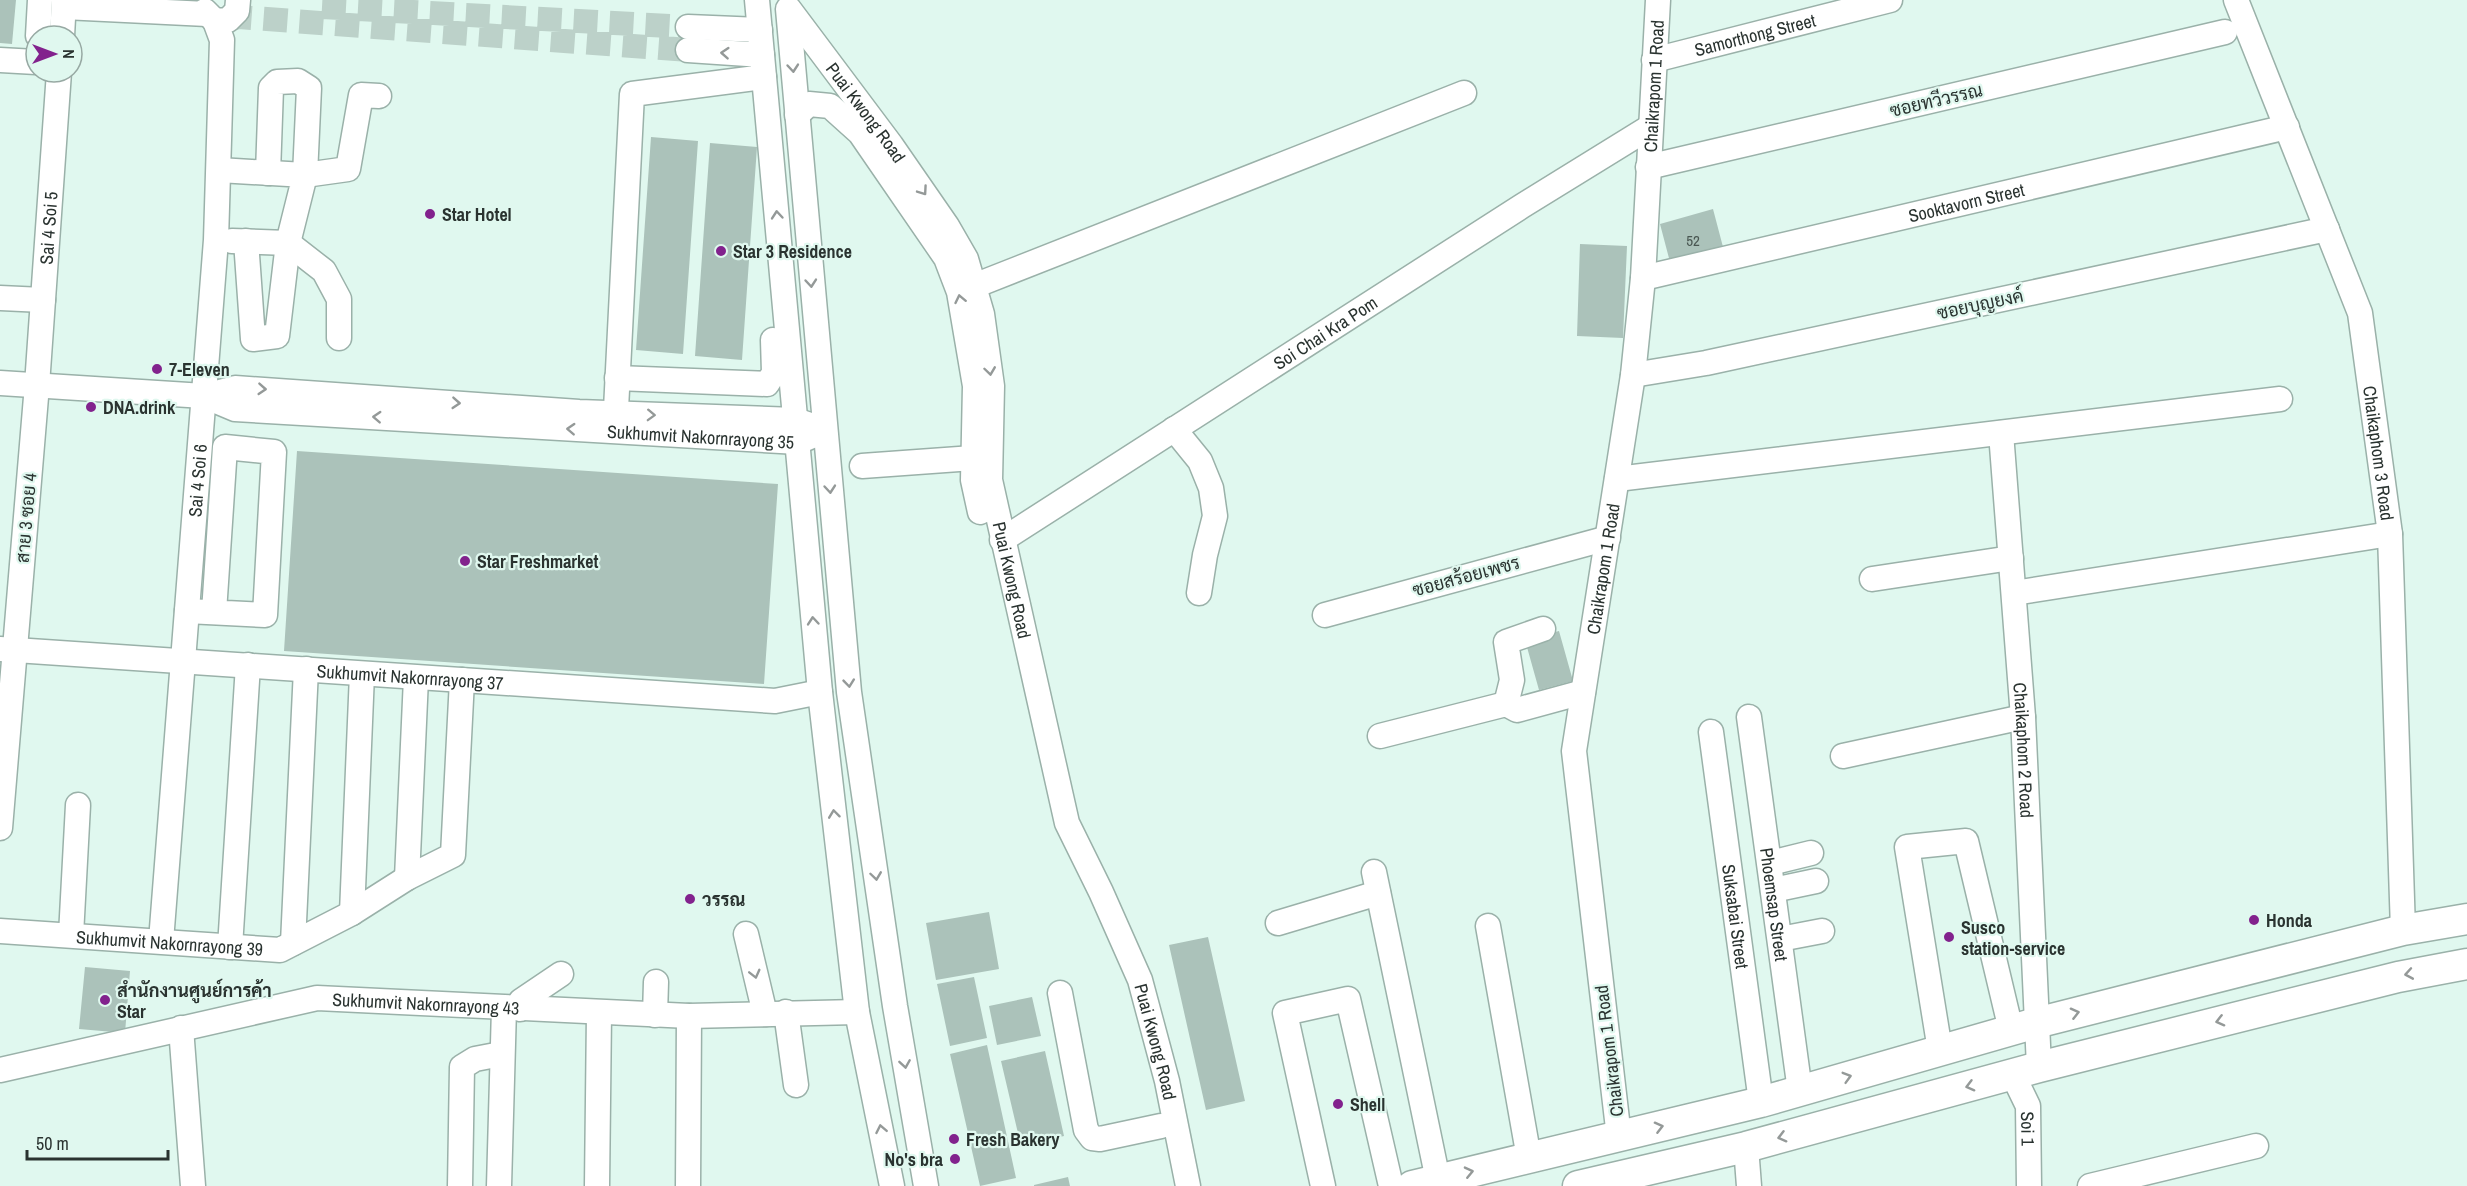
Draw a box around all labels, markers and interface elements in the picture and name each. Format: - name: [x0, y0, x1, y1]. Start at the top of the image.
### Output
- street label: Samorthong Street: [1692, 7, 1818, 62]
- street label: Chaikrapom 1 Road: [1637, 19, 1669, 153]
- north arrow: [24, 24, 84, 84]
- one-way arrow: [721, 46, 730, 59]
- text: N: [58, 49, 80, 59]
- street label: Puai Kwong Road: [821, 57, 912, 167]
- one-way arrow: [786, 63, 799, 72]
- street label: ซอยทวีวรรณ: [1887, 77, 1985, 123]
- street label: Sooktavorn Street: [1906, 177, 2027, 228]
- one-way arrow: [916, 185, 927, 196]
- street label: Sai 4 Soi 5: [33, 191, 63, 265]
- place label: Star Hotel: [442, 202, 512, 227]
- marker: Star Hotel: [423, 207, 437, 221]
- one-way arrow: [771, 210, 784, 220]
- house number: 52: [1686, 230, 1700, 251]
- place label: Star 3 Residence: [733, 239, 852, 264]
- marker: Star 3 Residence: [714, 244, 728, 258]
- one-way arrow: [805, 278, 818, 287]
- street label: ซอยบุญยงค์: [1934, 283, 2026, 325]
- street label: Soi Chai Kra Pom: [1268, 290, 1382, 375]
- one-way arrow: [954, 294, 967, 304]
- place label: 7-Eleven: [169, 357, 230, 382]
- marker: 7-Eleven: [150, 362, 164, 376]
- one-way arrow: [984, 367, 996, 376]
- one-way arrow: [257, 383, 266, 396]
- street label: Chaikaphom 3 Road: [2358, 384, 2401, 522]
- place label: DNA.drink: [103, 395, 176, 420]
- one-way arrow: [452, 396, 461, 409]
- marker: DNA.drink: [84, 400, 98, 414]
- one-way arrow: [646, 408, 655, 421]
- one-way arrow: [372, 411, 381, 424]
- street label: Sukhumvit Nakornrayong 35: [606, 418, 795, 454]
- one-way arrow: [567, 423, 576, 436]
- street label: Sai 4 Soi 6: [182, 443, 212, 518]
- street label: สาย 3 ซอย 4: [10, 472, 42, 564]
- one-way arrow: [823, 485, 836, 494]
- street label: Chaikrapom 1 Road: [1580, 502, 1625, 636]
- street label: Puai Kwong Road: [987, 519, 1038, 641]
- place label: Star Freshmarket: [477, 549, 598, 574]
- street label: ซอยสร้อยเพชร: [1410, 550, 1523, 602]
- marker: Star Freshmarket: [458, 554, 472, 568]
- one-way arrow: [807, 616, 820, 625]
- street label: Sukhumvit Nakornrayong 37: [316, 658, 504, 695]
- one-way arrow: [842, 679, 854, 688]
- street label: Chaikaphom 2 Road: [2008, 682, 2040, 818]
- one-way arrow: [829, 810, 841, 819]
- street label: Phoemsap Street: [1754, 846, 1795, 963]
- street label: Suksabai Street: [1716, 863, 1755, 970]
- one-way arrow: [870, 872, 882, 881]
- place label: วรรณ: [702, 887, 746, 912]
- marker: วรรณ: [683, 892, 697, 906]
- place label: Honda: [2266, 908, 2313, 933]
- marker: Honda: [2247, 913, 2261, 927]
- place label: Susco station-service: [1961, 915, 2065, 961]
- street label: Sukhumvit Nakornrayong 39: [75, 924, 264, 961]
- marker: Susco station-service: [1942, 930, 1956, 944]
- one-way arrow: [2405, 968, 2414, 980]
- one-way arrow: [748, 969, 761, 979]
- place label: สำนักงานศูนย์การค้า Star: [117, 978, 272, 1024]
- street label: Puai Kwong Road: [1129, 981, 1183, 1102]
- street label: Chaikrapom 1 Road: [1589, 984, 1629, 1118]
- street label: Sukhumvit Nakornrayong 43: [332, 986, 520, 1020]
- marker: สำนักงานศูนย์การค้า Star: [98, 993, 112, 1007]
- one-way arrow: [2070, 1007, 2080, 1020]
- one-way arrow: [2215, 1014, 2225, 1027]
- one-way arrow: [898, 1058, 911, 1068]
- one-way arrow: [1841, 1072, 1852, 1084]
- one-way arrow: [1966, 1079, 1976, 1091]
- place label: Shell: [1350, 1092, 1385, 1117]
- marker: Shell: [1331, 1097, 1345, 1111]
- street label: Soi 1: [2016, 1111, 2041, 1147]
- one-way arrow: [1654, 1122, 1664, 1135]
- scale bar: [27, 1123, 168, 1161]
- one-way arrow: [875, 1124, 888, 1134]
- place label: Fresh Bakery: [966, 1127, 1060, 1152]
- one-way arrow: [1777, 1130, 1788, 1142]
- text: 50 m: [36, 1131, 69, 1156]
- marker: Fresh Bakery: [947, 1132, 961, 1146]
- place label: No's bra: [885, 1147, 944, 1172]
- marker: No's bra: [948, 1152, 962, 1166]
- one-way arrow: [1464, 1167, 1474, 1180]

